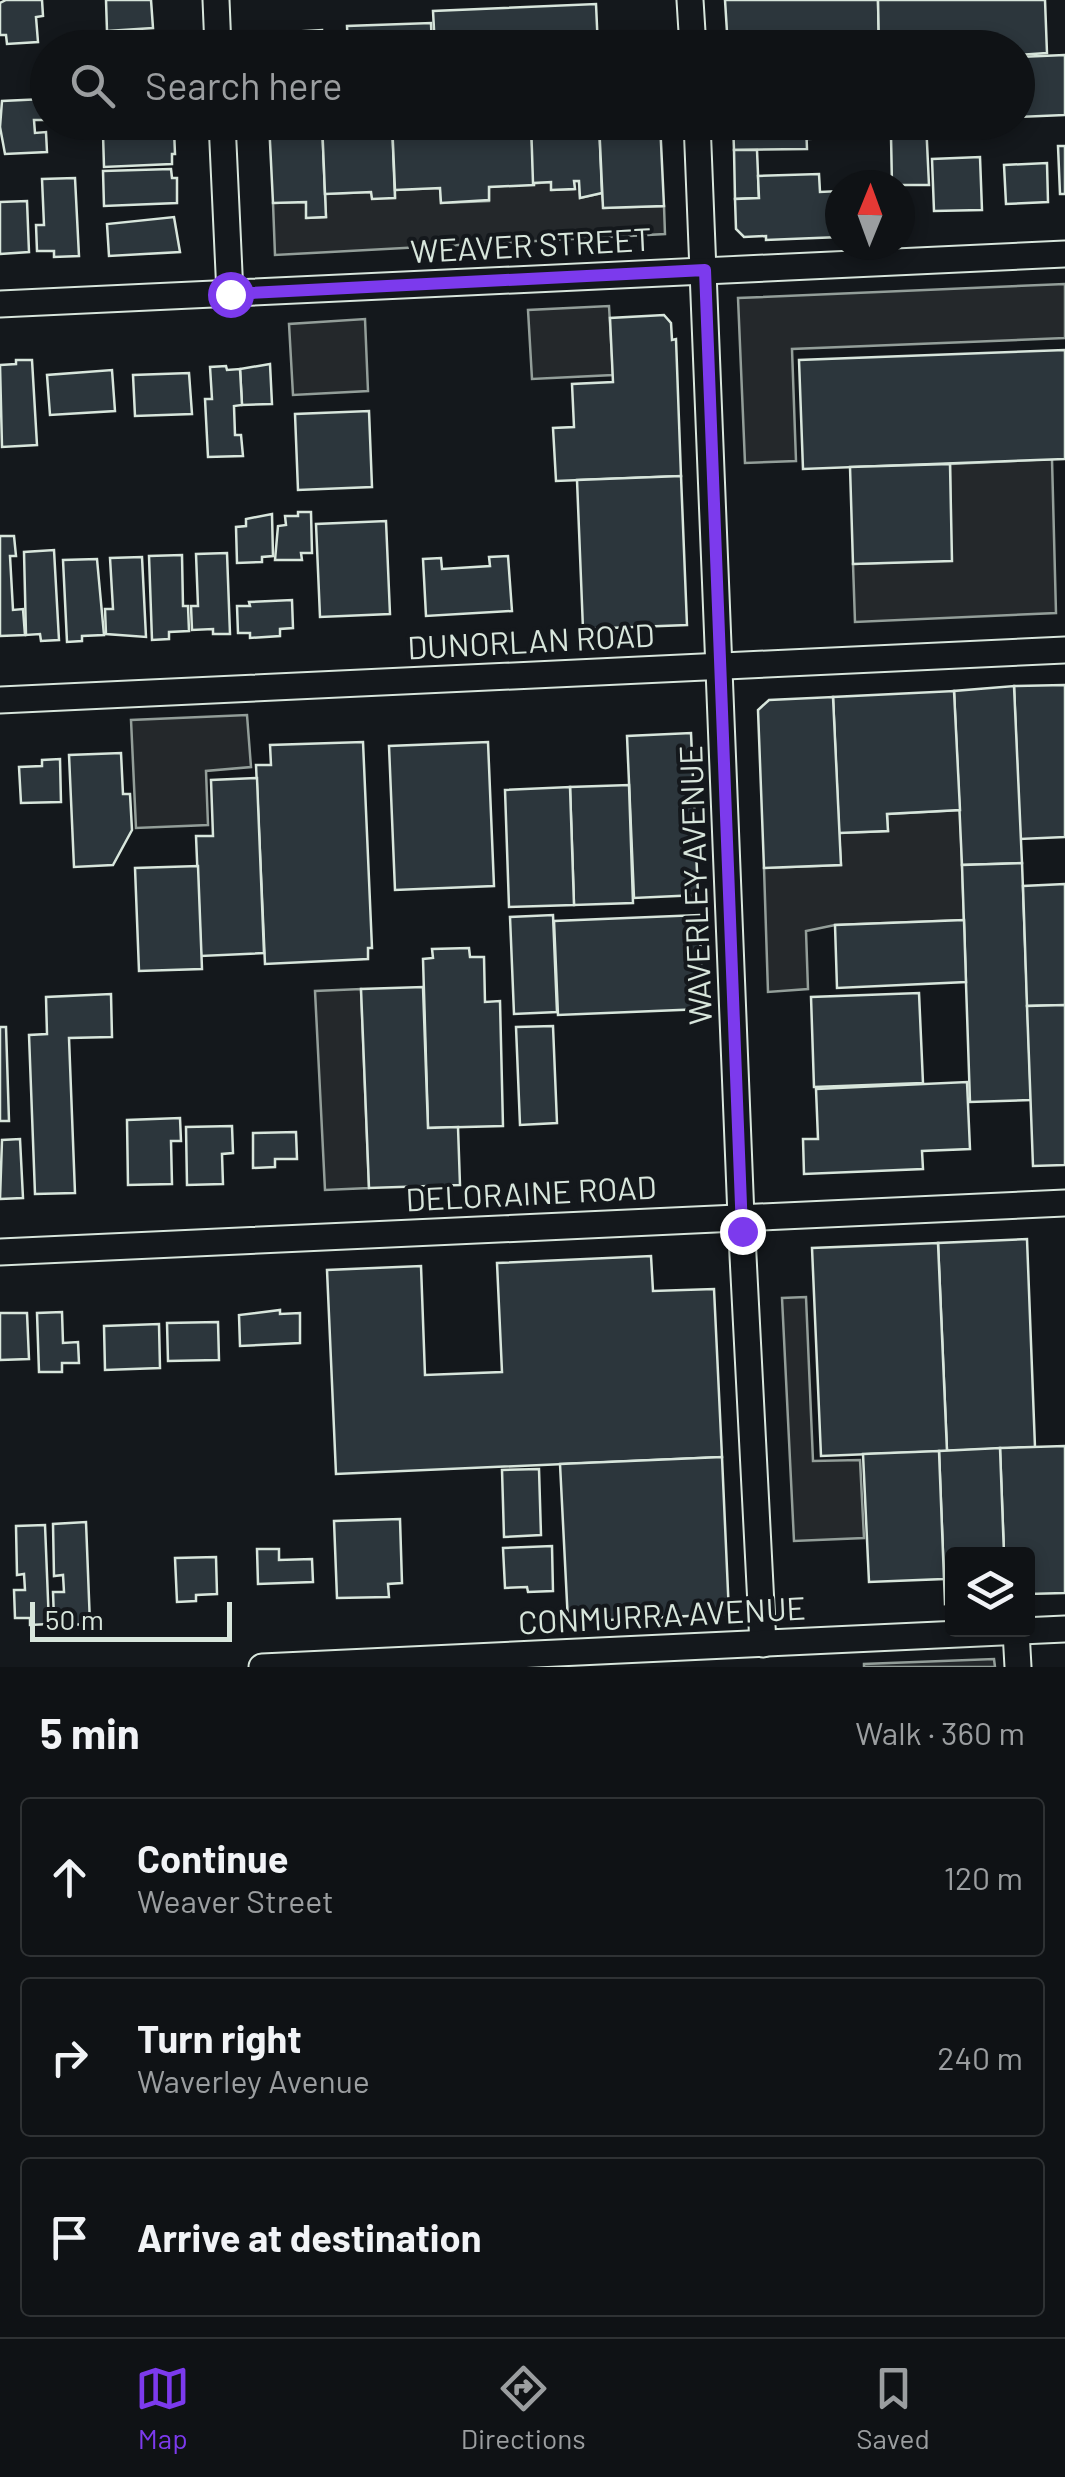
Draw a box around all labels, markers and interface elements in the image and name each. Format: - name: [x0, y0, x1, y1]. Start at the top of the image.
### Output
- search box: [30, 30, 1035, 140]
- icon: search: [65, 58, 120, 113]
- text: Search here: [145, 62, 343, 108]
- north arrow: [825, 170, 915, 260]
- street label: WEAVER STREET: [409, 219, 652, 269]
- route start: [208, 272, 254, 318]
- street label: DUNORLAN ROAD: [406, 615, 655, 665]
- street label: WAVERLEY AVENUE: [670, 745, 718, 1026]
- street label: DELORAINE ROAD: [404, 1166, 657, 1218]
- route end: [720, 1209, 766, 1255]
- map controls: [945, 1547, 1035, 1637]
- button: layers: [945, 1547, 1035, 1637]
- street label: CONMURRA AVENUE: [517, 1587, 807, 1641]
- scale bar: [30, 1597, 232, 1642]
- text: 50 m: [45, 1602, 104, 1636]
- text: 5 min: [40, 1707, 140, 1757]
- text: Walk · 360 m: [855, 1713, 1025, 1751]
- text: Continue: [137, 1835, 288, 1881]
- icon: ahead: [42, 1850, 97, 1905]
- text: 120 m: [944, 1858, 1023, 1896]
- text: Weaver Street: [137, 1881, 334, 1919]
- text: Turn right: [137, 2015, 302, 2061]
- icon: right: [42, 2030, 97, 2085]
- text: 240 m: [937, 2038, 1023, 2076]
- text: Waverley Avenue: [137, 2061, 370, 2099]
- icon: arrive: [42, 2210, 97, 2265]
- text: Arrive at destination: [137, 2214, 482, 2260]
- tab: Map: [135, 2361, 190, 2455]
- tab: Directions: [461, 2361, 586, 2455]
- tab: Saved: [856, 2361, 930, 2455]

